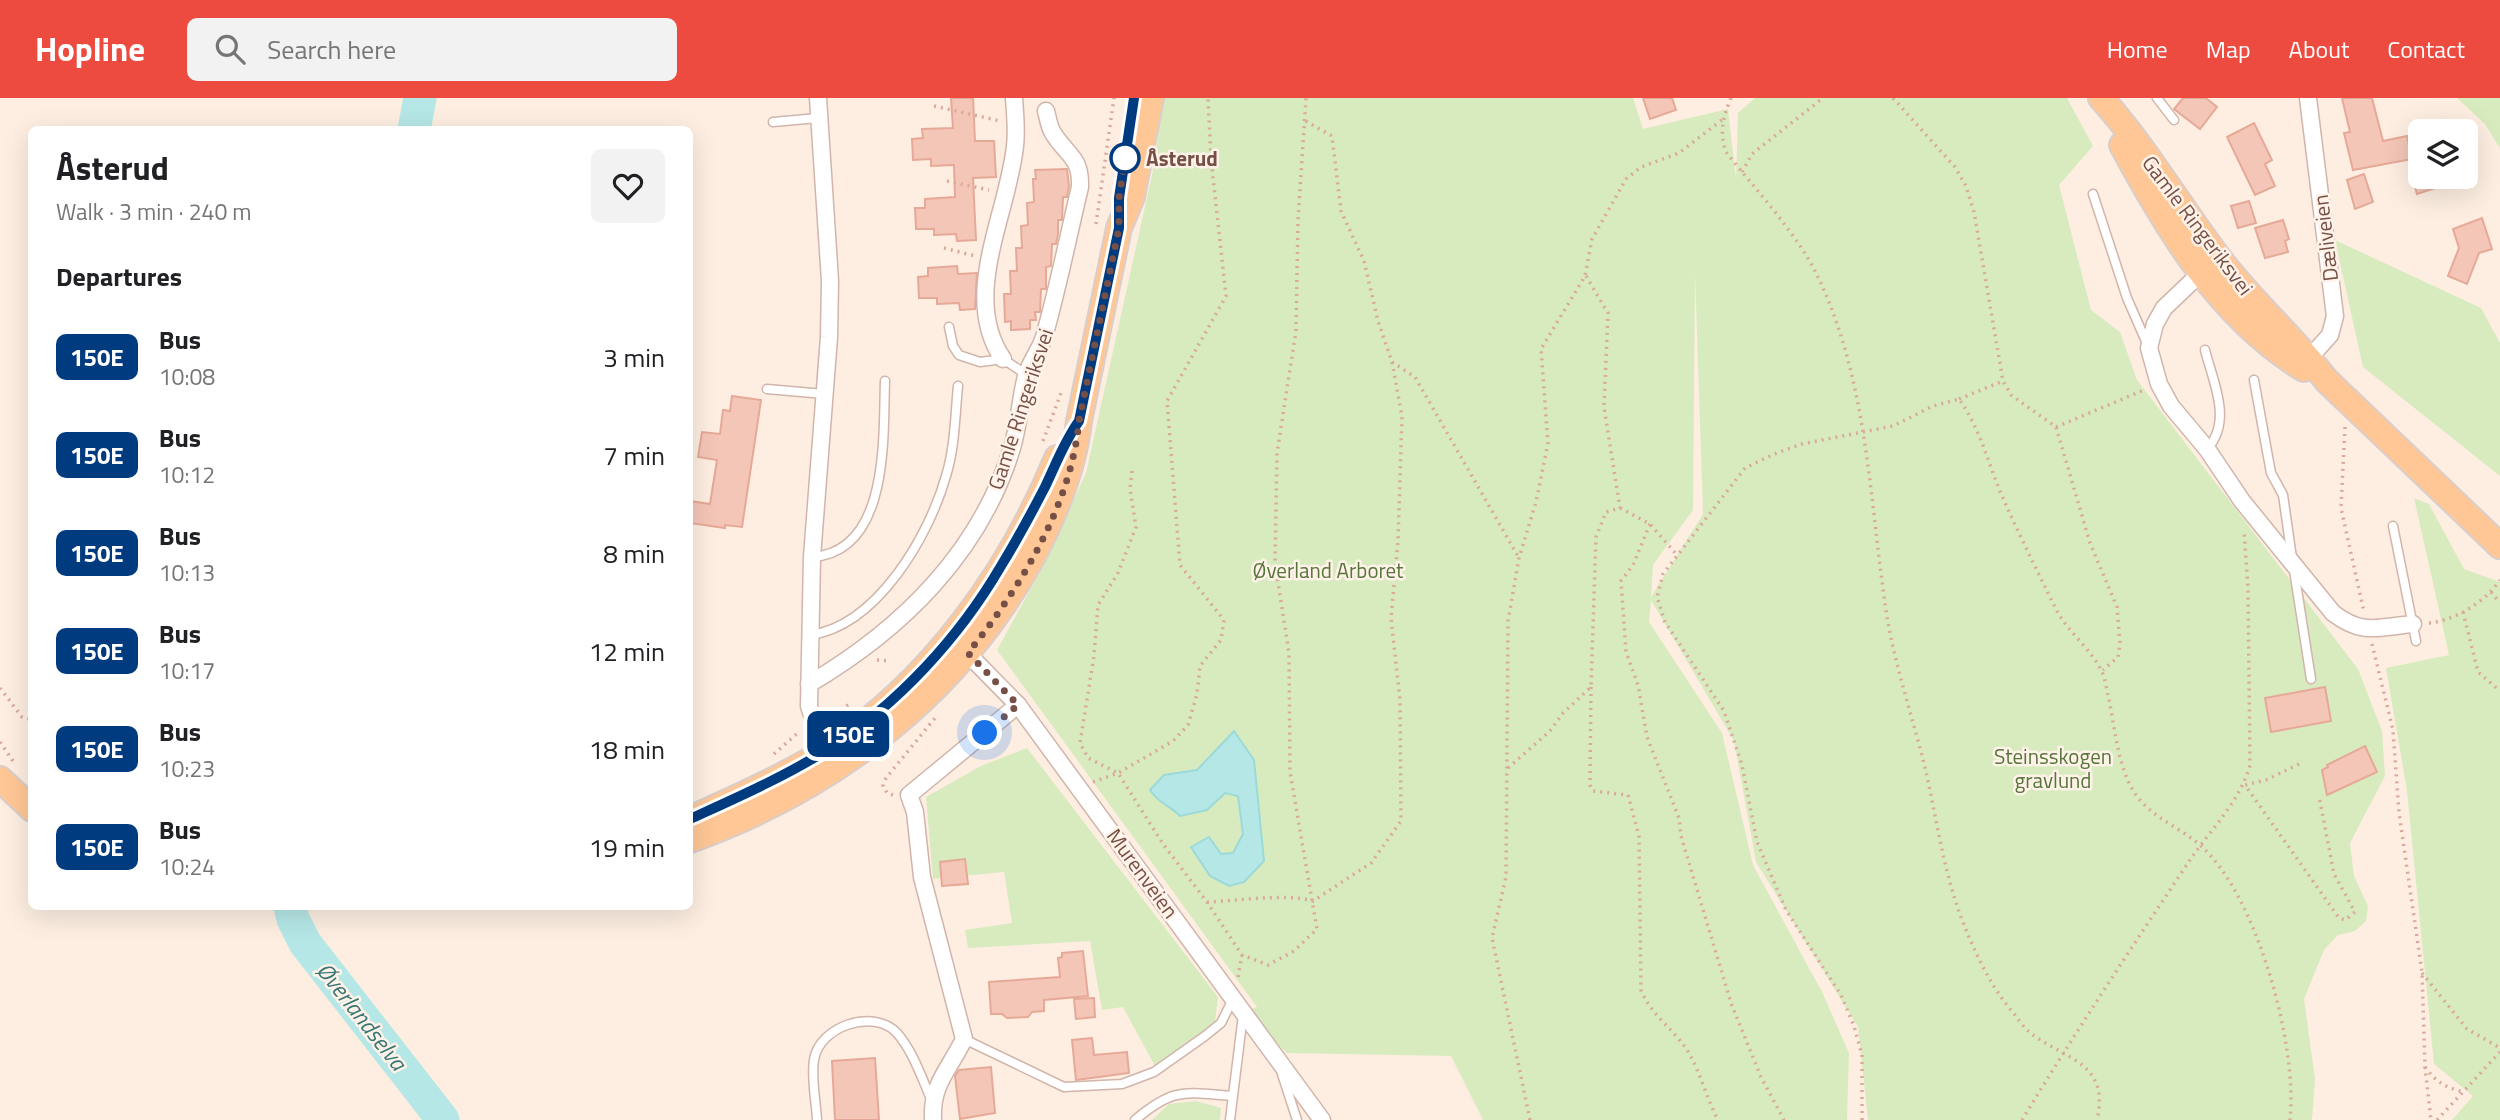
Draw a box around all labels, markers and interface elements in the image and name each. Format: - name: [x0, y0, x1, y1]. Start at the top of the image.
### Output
- search box: [187, 18, 677, 81]
- text: Hopline: [35, 24, 145, 74]
- icon: search: [211, 30, 249, 68]
- text: Search here: [267, 30, 396, 69]
- text: Home: [2107, 31, 2168, 67]
- text: Map: [2206, 31, 2251, 67]
- text: About: [2289, 31, 2349, 67]
- text: Contact: [2387, 31, 2465, 67]
- map controls: [2408, 119, 2478, 189]
- button: layers: [2408, 119, 2478, 189]
- place label: Åsterud: [1146, 142, 1218, 174]
- text: Åsterud: [56, 143, 169, 193]
- marker: Åsterud: [1110, 143, 1140, 173]
- street label: Gamle Ringeriksvei: [2135, 148, 2261, 302]
- button: heart: [591, 149, 665, 223]
- street label: Dæliveien: [2304, 193, 2346, 283]
- text: Walk · 3 min · 240 m: [56, 194, 252, 229]
- text: Departures: [56, 257, 182, 296]
- text: Bus: [159, 320, 201, 359]
- street label: Gamle Ringeriksvei: [979, 324, 1061, 494]
- text: 3 min: [603, 338, 665, 377]
- text: 150E: [70, 339, 124, 375]
- text: 10:08: [159, 359, 215, 394]
- text: Bus: [159, 418, 201, 457]
- text: 7 min: [603, 436, 665, 475]
- text: 150E: [70, 437, 124, 473]
- text: 10:12: [159, 457, 215, 492]
- text: Bus: [159, 516, 201, 555]
- text: 8 min: [603, 534, 665, 573]
- text: 150E: [70, 535, 124, 571]
- park label: Øverland Arboret: [1253, 554, 1404, 586]
- text: 10:13: [159, 555, 215, 590]
- text: Bus: [159, 614, 201, 653]
- text: 12 min: [589, 632, 665, 671]
- text: 150E: [70, 633, 124, 669]
- text: 10:17: [159, 653, 215, 688]
- line badge: 150E: [799, 711, 897, 757]
- text: Bus: [159, 712, 201, 751]
- your location: [967, 715, 1002, 750]
- text: 150E: [821, 716, 875, 752]
- text: 18 min: [589, 730, 665, 769]
- text: 150E: [70, 731, 124, 767]
- park label: Steinsskogen gravlund: [1994, 740, 2112, 796]
- text: 10:23: [159, 751, 215, 786]
- text: Bus: [159, 810, 201, 849]
- street label: Murenveien: [1099, 821, 1187, 925]
- text: 19 min: [589, 828, 665, 867]
- text: 150E: [70, 829, 124, 865]
- text: 10:24: [159, 849, 215, 884]
- water label: Øverlandselva: [309, 954, 416, 1079]

